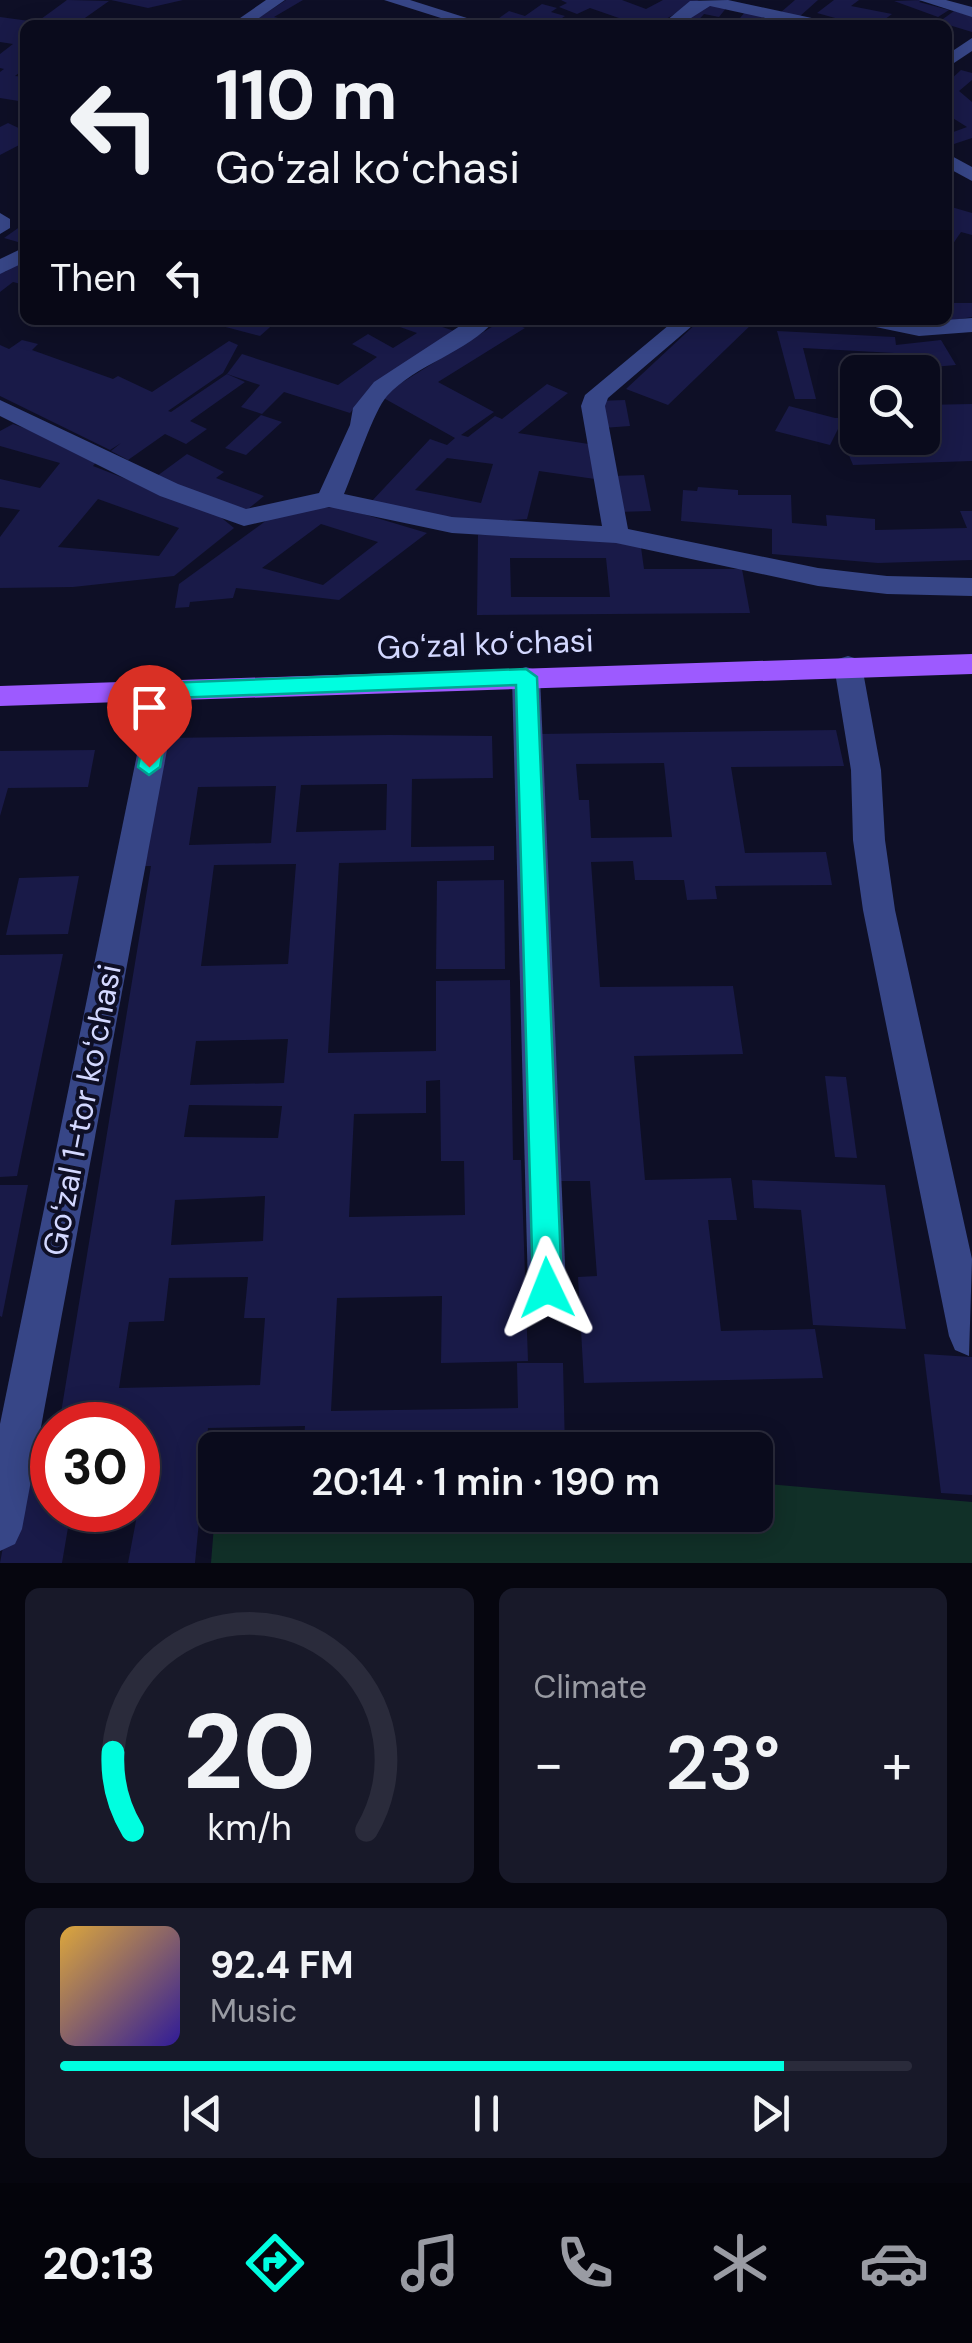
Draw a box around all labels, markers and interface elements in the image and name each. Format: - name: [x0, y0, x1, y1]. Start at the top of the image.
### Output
- text: 110 m: [215, 50, 398, 141]
- icon: left: [50, 60, 180, 190]
- text: Goʻzal koʻchasi: [215, 138, 520, 197]
- icon: left: [157, 250, 212, 305]
- text: Then: [50, 253, 137, 303]
- map controls: [840, 355, 940, 455]
- button: search: [840, 355, 940, 455]
- street label: Goʻzal koʻchasi: [376, 619, 594, 669]
- pin: [107, 665, 192, 768]
- icon: arrive: [122, 680, 177, 735]
- street label: Goʻzal 1-tor koʻchasi: [33, 961, 131, 1259]
- position arrow: [495, 1236, 599, 1340]
- speed limit sign: 30: [30, 1402, 160, 1532]
- text: 20:14 · 1 min · 190 m: [311, 1457, 660, 1507]
- text: Climate: [534, 1666, 647, 1708]
- text: 20: [183, 1685, 316, 1820]
- text: 23°: [665, 1715, 780, 1812]
- text: −: [534, 1728, 564, 1800]
- text: +: [882, 1728, 912, 1800]
- text: km/h: [207, 1805, 291, 1851]
- text: 92.4 FM: [210, 1940, 354, 1990]
- text: Music: [210, 1990, 297, 2032]
- icon: previous: [175, 2086, 230, 2141]
- icon: pause: [459, 2086, 514, 2141]
- icon: next: [743, 2086, 798, 2141]
- icon: directions: [240, 2228, 310, 2298]
- icon: music: [395, 2228, 465, 2298]
- icon: phone: [550, 2228, 620, 2298]
- icon: climate: [705, 2228, 775, 2298]
- icon: car: [859, 2228, 929, 2298]
- text: 20:13: [42, 2234, 155, 2293]

